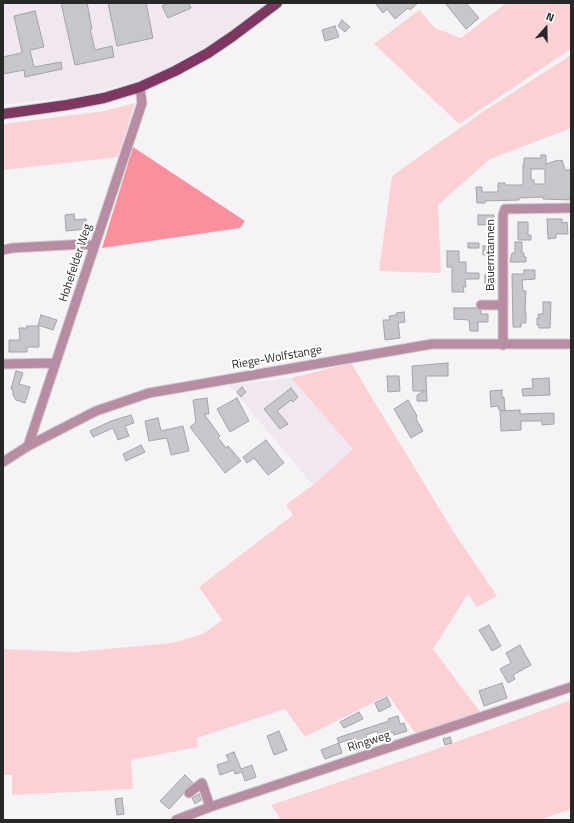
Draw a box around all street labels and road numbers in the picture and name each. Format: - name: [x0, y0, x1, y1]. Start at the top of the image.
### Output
- street label: Bauerntannen: [484, 219, 498, 291]
- street label: Hohefelder Weg: [57, 222, 95, 304]
- street label: Riege-Wolfstange: [231, 343, 323, 373]
- street label: Ringweg: [346, 728, 392, 756]

